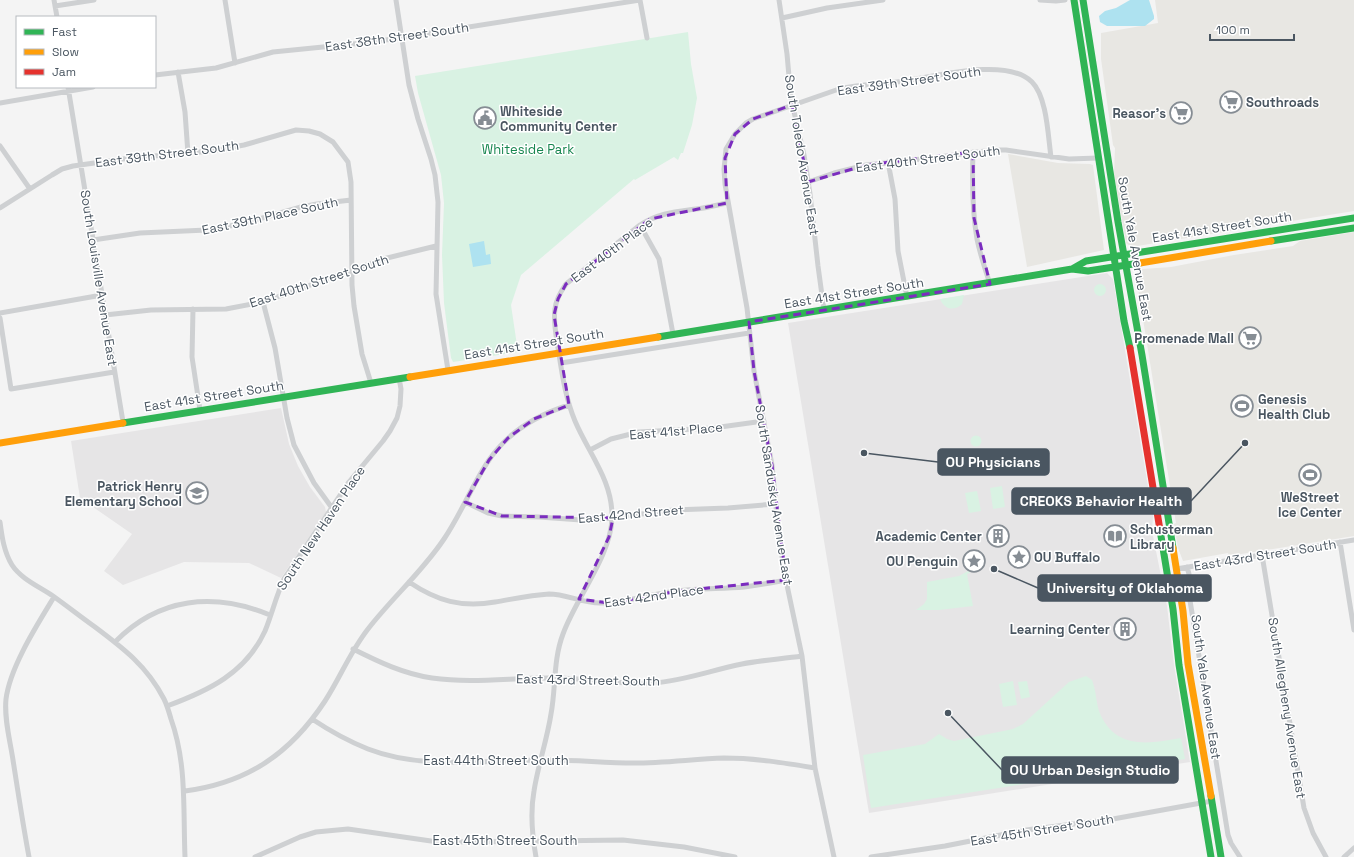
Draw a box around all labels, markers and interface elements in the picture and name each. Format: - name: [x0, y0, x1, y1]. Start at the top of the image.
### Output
- legend: [16, 16, 156, 88]
- scale bar: [1210, 16, 1294, 42]
- street label: East 38th Street South: [324, 18, 470, 56]
- text: 100 m: [1216, 22, 1250, 38]
- text: Fast: [52, 24, 77, 40]
- text: Slow: [52, 44, 79, 60]
- street label: East 39th Street South: [836, 63, 982, 99]
- text: Jam: [52, 64, 76, 80]
- street label: South Toledo Avenue East: [781, 73, 823, 237]
- supermarket icon: Southroads: [1218, 89, 1244, 115]
- place label: Southroads: [1246, 94, 1319, 111]
- supermarket icon: Reasor's: [1168, 100, 1194, 126]
- place label: Whiteside Community Center: [500, 103, 617, 135]
- public building icon: Whiteside Community Center: [472, 105, 498, 131]
- place label: Reasor's: [1112, 105, 1166, 122]
- street label: East 39th Street South: [94, 137, 240, 171]
- park label: Whiteside Park: [482, 141, 574, 158]
- street label: East 40th Street South: [855, 142, 1001, 176]
- street label: South Yale Avenue East: [1114, 176, 1156, 322]
- street label: South Louisville Avenue East: [77, 189, 121, 367]
- street label: East 39th Place South: [200, 193, 340, 239]
- street label: East 41st Street South: [1151, 208, 1293, 246]
- street label: East 40th Place: [568, 214, 656, 286]
- street label: East 40th Street South: [247, 250, 391, 312]
- street label: East 41st Street South: [783, 274, 925, 312]
- street label: East 41st Street South: [463, 325, 605, 363]
- supermarket icon: Promenade Mall: [1237, 325, 1263, 351]
- place label: Promenade Mall: [1134, 330, 1234, 347]
- street label: East 41st Street South: [143, 377, 285, 415]
- place label: Genesis Health Club: [1258, 391, 1330, 423]
- sports icon: Genesis Health Club: [1229, 393, 1255, 419]
- street label: South Sandusky Avenue East: [751, 403, 797, 587]
- street label: East 41st Place: [629, 418, 723, 444]
- callout: OU Physicians: [938, 449, 1049, 475]
- text: OU Physicians: [945, 453, 1041, 471]
- sports icon: WeStreet Ice Center: [1297, 462, 1323, 488]
- street label: South New Haven Place: [273, 463, 369, 593]
- place label: Patrick Henry Elementary School: [65, 478, 182, 510]
- school or university icon: Patrick Henry Elementary School: [184, 480, 210, 506]
- callout: CREOKS Behavior Health: [1012, 488, 1191, 514]
- place label: WeStreet Ice Center: [1278, 489, 1342, 521]
- text: CREOKS Behavior Health: [1020, 492, 1182, 510]
- street label: East 42nd Street: [577, 501, 685, 527]
- place label: Schusterman Library: [1130, 521, 1213, 553]
- building icon: Academic Center: [985, 523, 1011, 549]
- library icon: Schusterman Library: [1102, 523, 1128, 549]
- place label: Academic Center: [875, 528, 982, 545]
- street label: East 43rd Street South: [1193, 535, 1337, 575]
- place icon: OU Buffalo: [1006, 544, 1032, 570]
- place icon: OU Penguin: [961, 548, 987, 574]
- place label: OU Buffalo: [1034, 549, 1100, 566]
- place label: OU Penguin: [886, 553, 958, 570]
- callout: University of Oklahoma: [1038, 575, 1211, 601]
- text: University of Oklahoma: [1047, 579, 1203, 597]
- street label: East 42nd Place: [603, 581, 705, 611]
- street label: South Yale Avenue East: [1187, 613, 1225, 761]
- building icon: Learning Center: [1112, 616, 1138, 642]
- street label: South Allegheny Avenue East: [1264, 616, 1310, 800]
- place label: Learning Center: [1010, 621, 1110, 638]
- street label: East 43rd Street South: [516, 670, 660, 690]
- street label: East 44th Street South: [423, 752, 569, 769]
- callout: OU Urban Design Studio: [1002, 757, 1178, 783]
- text: OU Urban Design Studio: [1010, 761, 1170, 779]
- street label: East 45th Street South: [969, 810, 1115, 850]
- street label: East 45th Street South: [433, 832, 577, 849]

